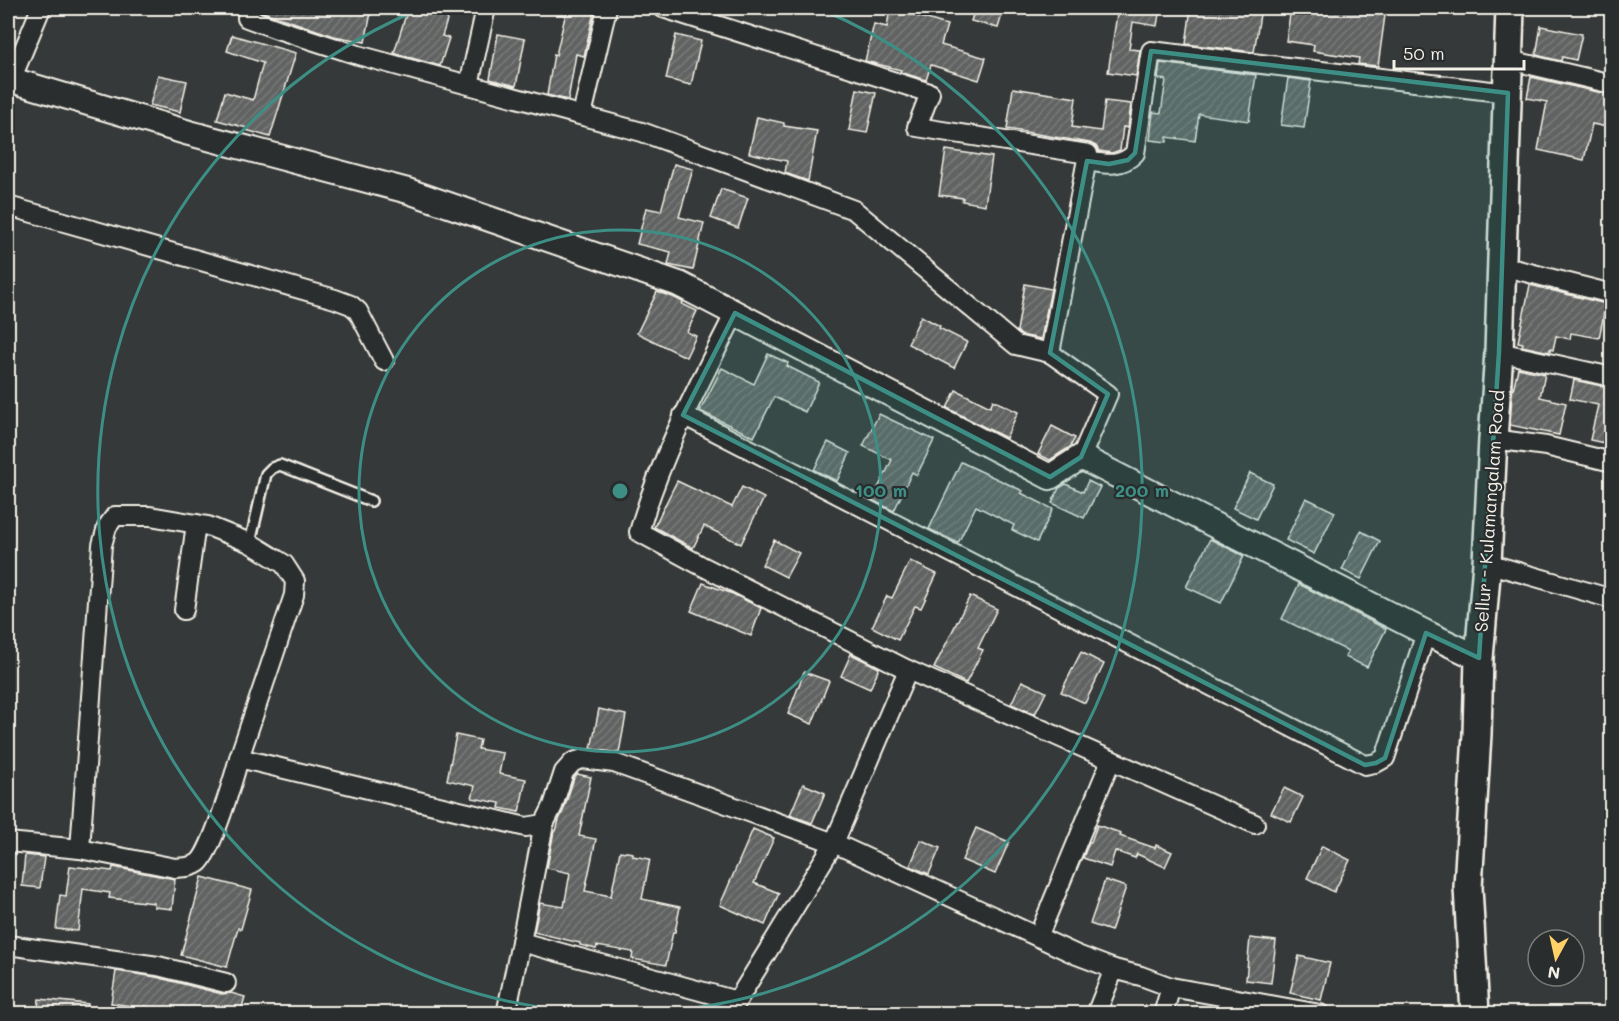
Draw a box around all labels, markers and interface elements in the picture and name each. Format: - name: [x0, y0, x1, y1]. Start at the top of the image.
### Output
- scale bar: [1394, 33, 1524, 71]
- text: 50 m: [1403, 41, 1445, 65]
- street label: Sellur - Kulamangalam Road: [1469, 389, 1509, 633]
- text: 100 m: [855, 478, 907, 502]
- text: 200 m: [1115, 478, 1169, 502]
- centre of rings: [610, 481, 630, 501]
- north arrow: [1526, 928, 1586, 988]
- text: N: [1546, 962, 1561, 985]

